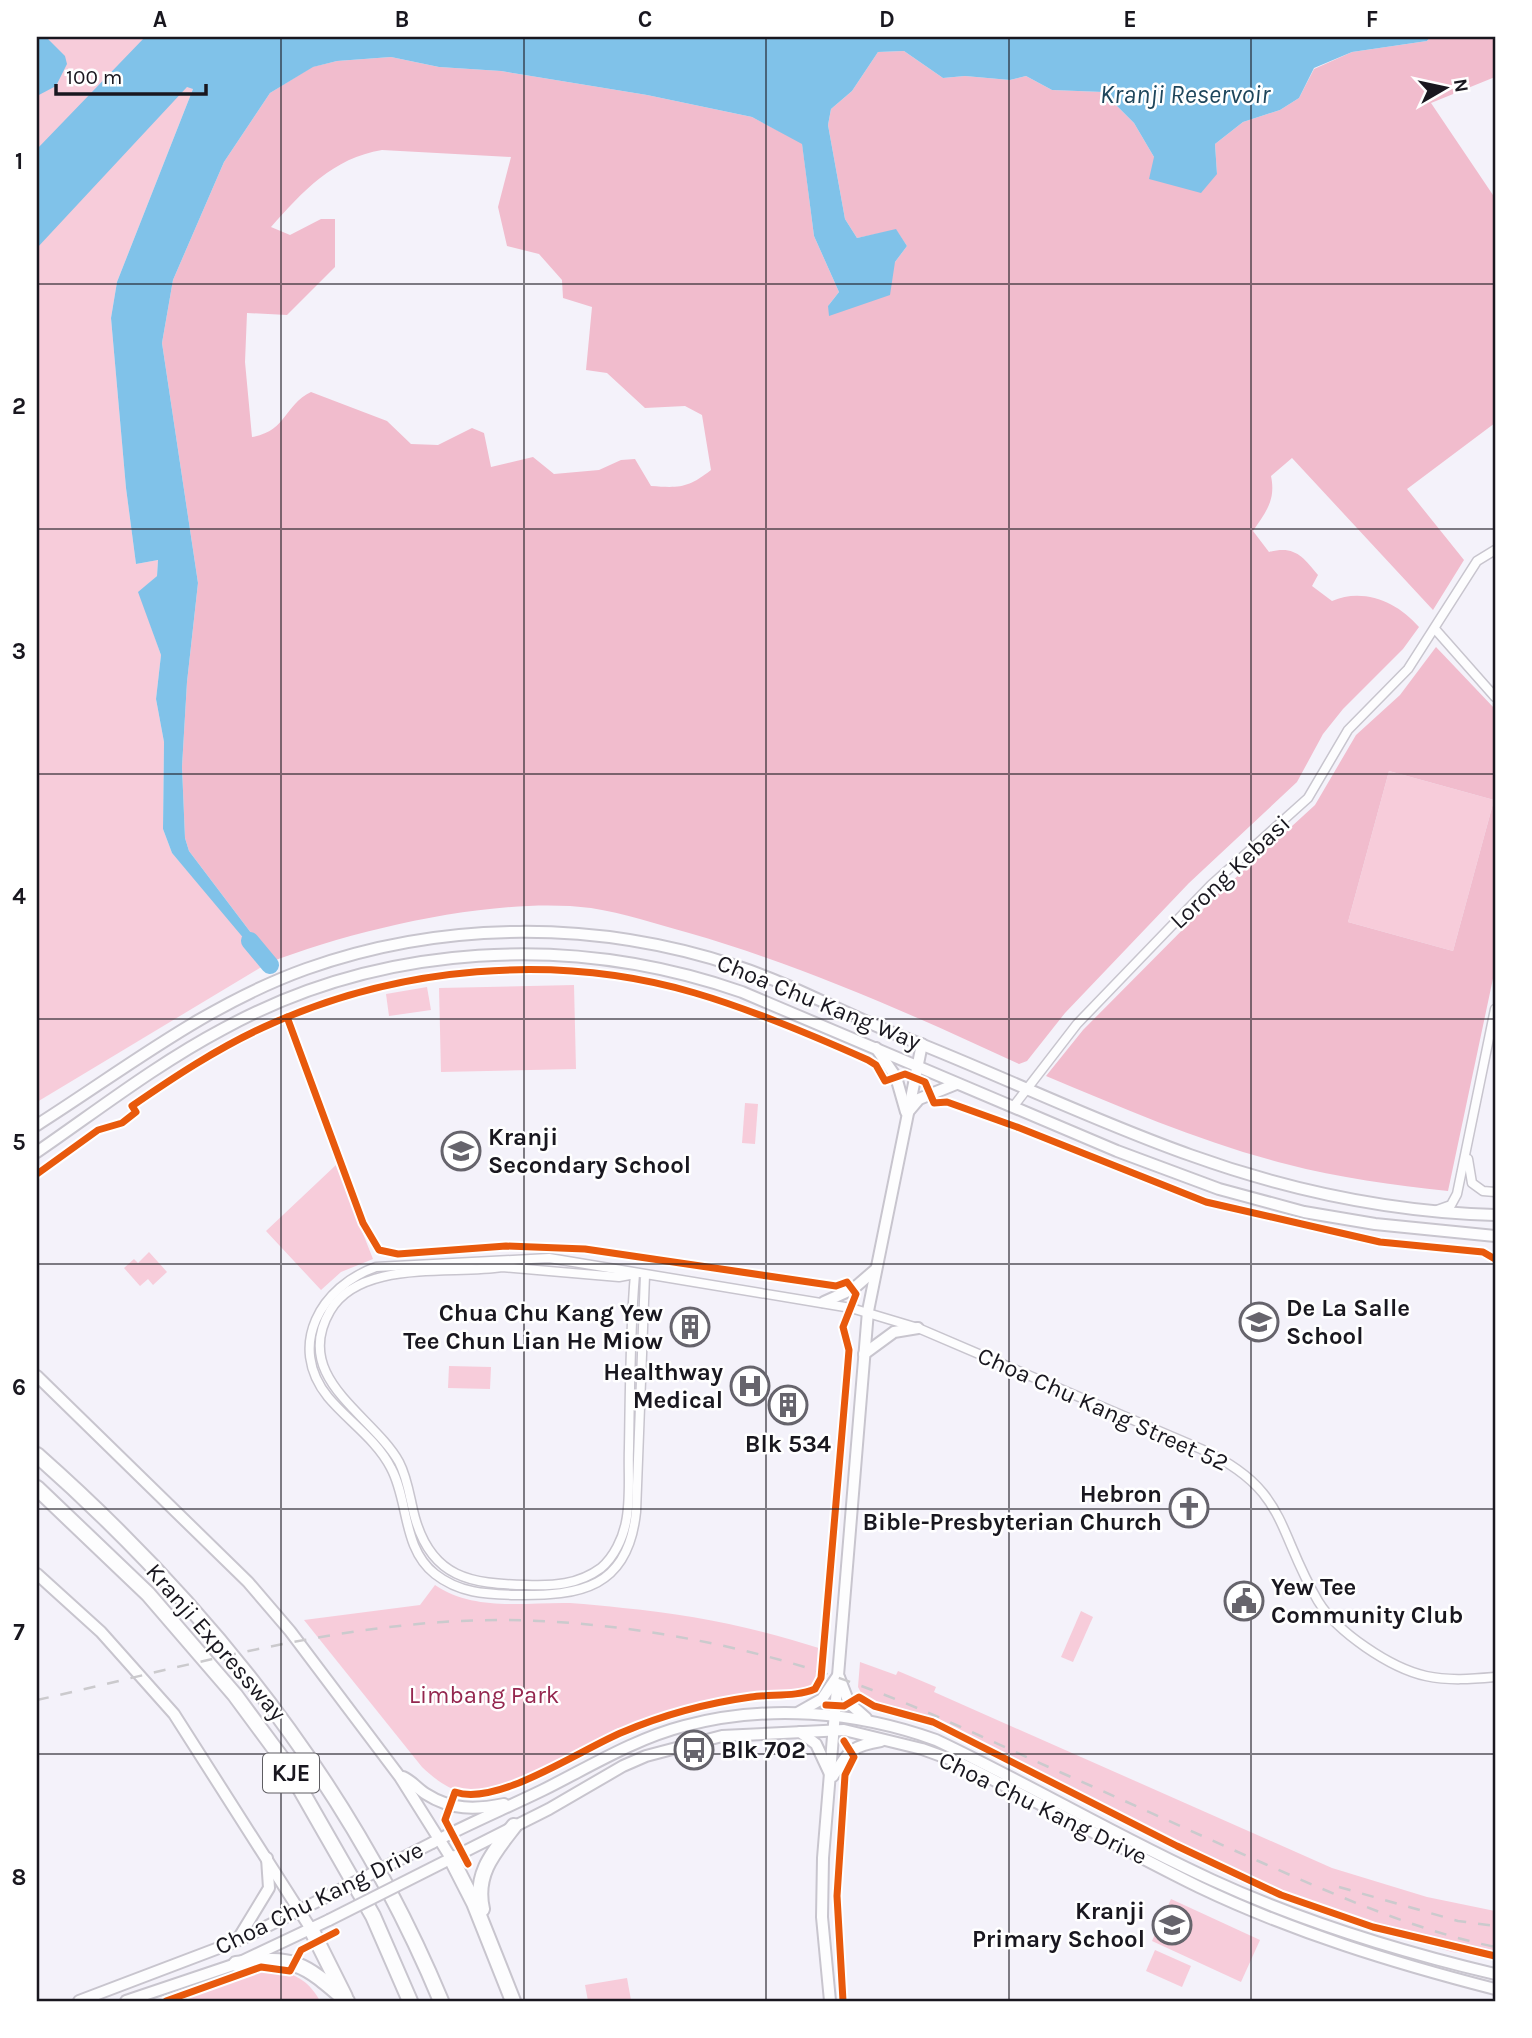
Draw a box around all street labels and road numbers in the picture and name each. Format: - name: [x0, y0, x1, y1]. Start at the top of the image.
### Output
- street label: Lorong Kebasi: [1164, 809, 1296, 935]
- street label: Choa Chu Kang Way: [713, 948, 925, 1056]
- street label: Choa Chu Kang Street 52: [973, 1341, 1233, 1477]
- street label: Kranji Expressway: [140, 1558, 292, 1726]
- street label: Choa Chu Kang Drive: [934, 1745, 1152, 1871]
- road number: KJE: [263, 1754, 319, 1792]
- street label: Choa Chu Kang Drive: [210, 1835, 428, 1961]

